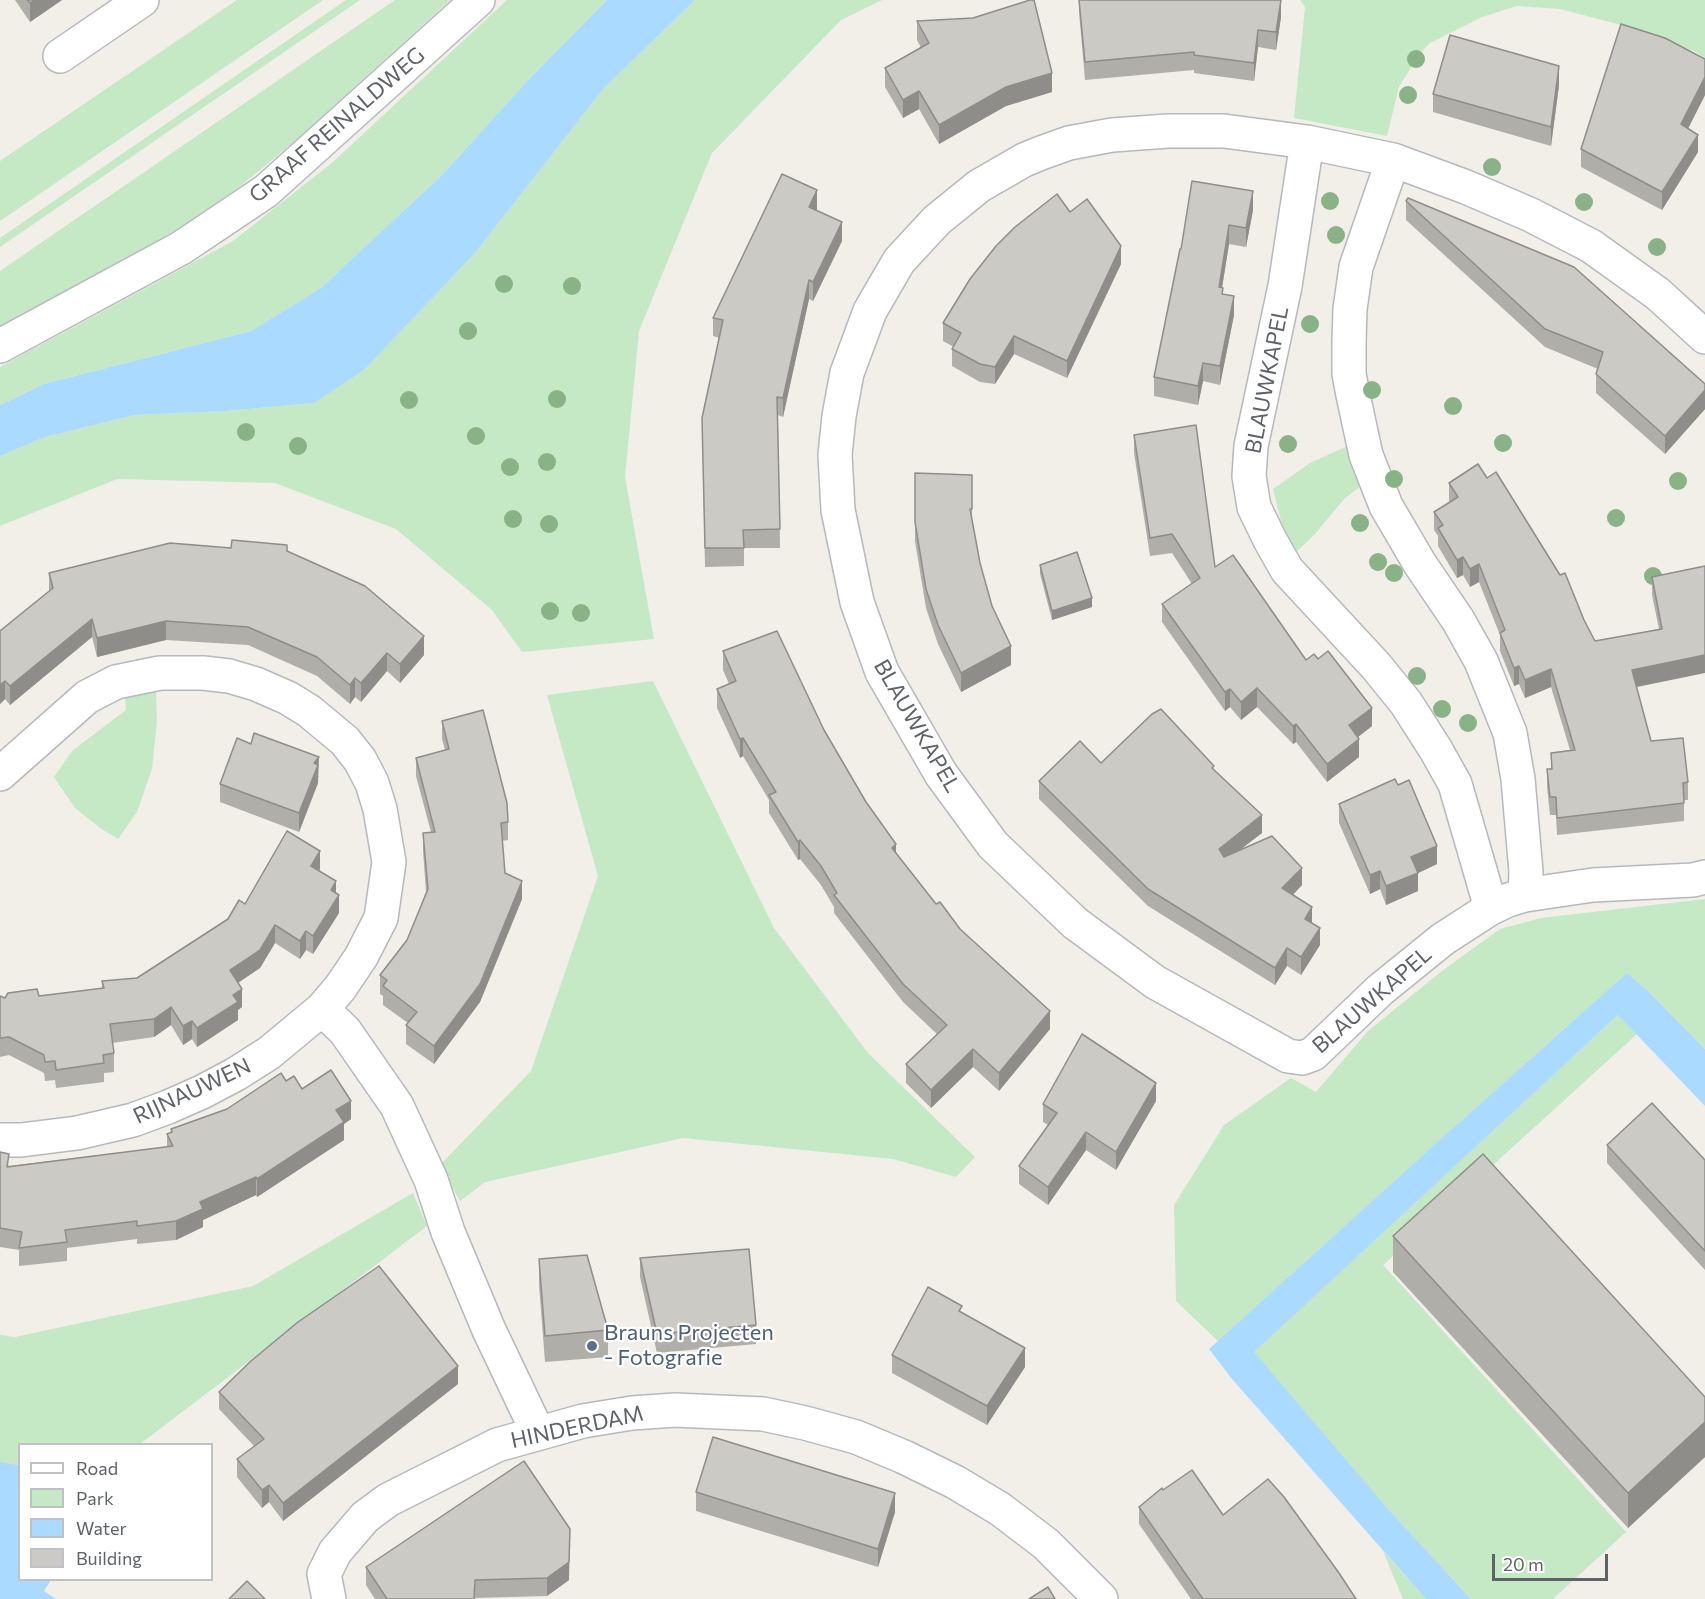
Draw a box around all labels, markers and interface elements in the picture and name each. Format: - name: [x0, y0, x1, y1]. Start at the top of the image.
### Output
- street label: GRAAF REINALDWEG: [244, 42, 430, 208]
- street label: BLAUWKAPEL: [1240, 304, 1294, 456]
- street label: BLAUWKAPEL: [868, 655, 966, 797]
- street label: BLAUWKAPEL: [1307, 941, 1437, 1059]
- street label: RIJNAUWEN: [129, 1052, 255, 1130]
- place label: Brauns Projecten - Fotografie: [604, 1320, 774, 1372]
- marker: Brauns Projecten - Fotografie: [585, 1339, 599, 1353]
- street label: HINDERDAM: [508, 1400, 646, 1454]
- legend: [18, 1443, 213, 1581]
- text: Road: [76, 1457, 118, 1479]
- text: Park: [76, 1487, 114, 1509]
- text: Water: [76, 1517, 127, 1539]
- scale bar: [1495, 1542, 1610, 1580]
- text: Building: [76, 1547, 142, 1569]
- text: 20 m: [1503, 1553, 1544, 1575]

